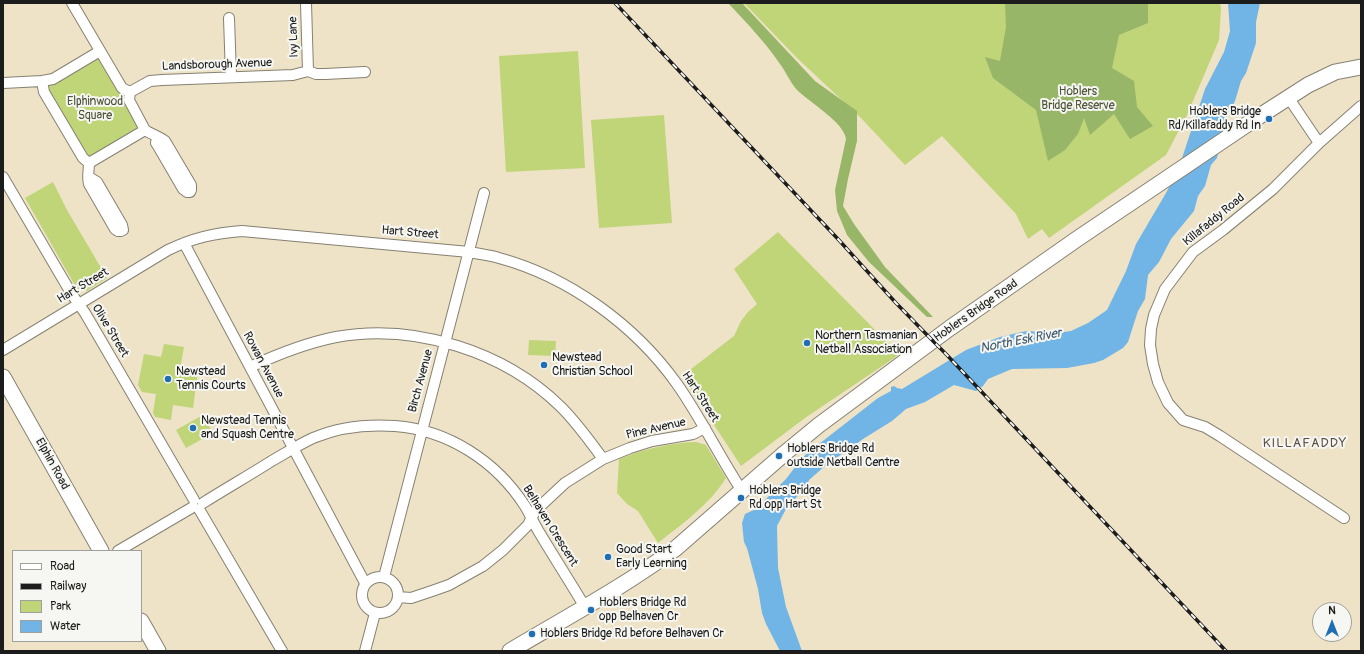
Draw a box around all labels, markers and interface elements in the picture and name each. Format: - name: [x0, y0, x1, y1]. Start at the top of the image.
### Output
- street label: Ivy Lane: [286, 16, 302, 58]
- street label: Landsborough Avenue: [162, 56, 272, 74]
- park label: Hoblers Bridge Reserve: [1041, 85, 1115, 113]
- park label: Elphinwood Square: [67, 95, 123, 123]
- place label: Hoblers Bridge Rd/Killafaddy Rd In: [1168, 105, 1261, 133]
- marker: Hoblers Bridge Rd/Killafaddy Rd In: [1264, 114, 1274, 124]
- street label: Killafaddy Road: [1180, 191, 1248, 249]
- street label: Hart Street: [381, 223, 439, 243]
- street label: Hart Street: [55, 265, 111, 307]
- street label: Hoblers Bridge Road: [931, 277, 1021, 345]
- street label: Olive Street: [89, 302, 131, 360]
- water label: North Esk River: [979, 325, 1063, 357]
- street label: Rowan Avenue: [240, 329, 286, 401]
- place label: Northern Tasmanian Netball Association: [815, 329, 918, 357]
- marker: Northern Tasmanian Netball Association: [802, 338, 812, 348]
- street label: Birch Avenue: [406, 348, 436, 414]
- place label: Newstead Christian School: [552, 351, 633, 379]
- marker: Newstead Christian School: [539, 360, 549, 370]
- place label: Newstead Tennis Courts: [176, 365, 246, 393]
- street label: Hart Street: [678, 369, 722, 425]
- marker: Newstead Tennis Courts: [163, 374, 173, 384]
- place label: Newstead Tennis and Squash Centre: [201, 414, 294, 442]
- street label: Pine Avenue: [625, 415, 687, 443]
- marker: Newstead Tennis and Squash Centre: [188, 423, 198, 433]
- street label: Elphin Road: [32, 436, 72, 492]
- district label: KILLAFADDY: [1263, 436, 1347, 452]
- place label: Hoblers Bridge Rd outside Netball Centre: [787, 442, 900, 470]
- marker: Hoblers Bridge Rd outside Netball Centre: [774, 451, 784, 461]
- street label: Belhaven Crescent: [519, 483, 581, 569]
- place label: Hoblers Bridge Rd opp Hart St: [749, 484, 822, 512]
- marker: Hoblers Bridge Rd opp Hart St: [736, 493, 746, 503]
- place label: Good Start Early Learning: [616, 543, 687, 571]
- legend: [12, 550, 142, 642]
- marker: Good Start Early Learning: [603, 552, 613, 562]
- text: Road: [50, 559, 75, 574]
- text: Railway: [50, 579, 86, 594]
- place label: Hoblers Bridge Rd opp Belhaven Cr: [599, 596, 686, 624]
- text: Park: [50, 599, 71, 614]
- north arrow: [1312, 602, 1352, 642]
- text: N: [1328, 604, 1336, 617]
- marker: Hoblers Bridge Rd opp Belhaven Cr: [586, 605, 596, 615]
- text: Water: [50, 619, 81, 634]
- place label: Hoblers Bridge Rd before Belhaven Cr: [540, 627, 724, 641]
- marker: Hoblers Bridge Rd before Belhaven Cr: [527, 629, 537, 639]

